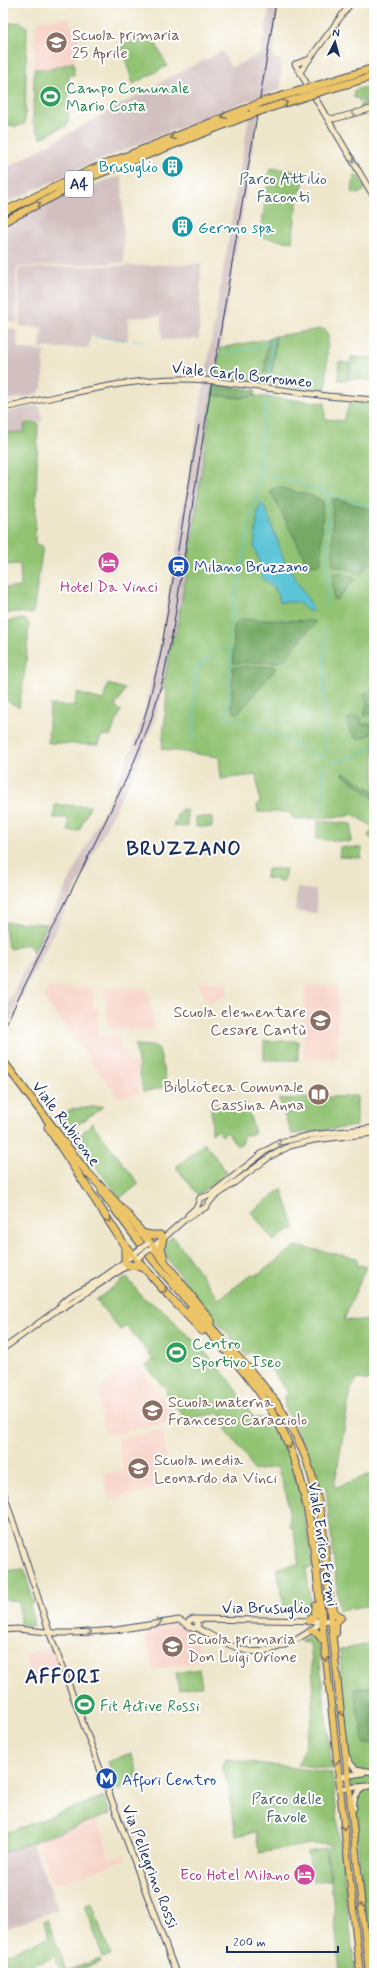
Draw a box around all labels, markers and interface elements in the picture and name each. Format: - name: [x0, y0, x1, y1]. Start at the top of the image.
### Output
- north arrow: [315, 22, 355, 62]
- place label: Scuola primaria 25 Aprile: [72, 25, 180, 65]
- text: N: [332, 26, 340, 40]
- school or university icon: Scuola primaria 25 Aprile: [43, 30, 69, 56]
- place label: Campo Comunale Mario Costa: [66, 78, 190, 117]
- sports icon: Campo Comunale Mario Costa: [38, 83, 64, 109]
- one-way arrow: [281, 99, 288, 108]
- one-way arrow: [351, 109, 357, 117]
- one-way arrow: [221, 112, 228, 120]
- one-way arrow: [169, 132, 176, 140]
- building icon: Brusuglio: [160, 153, 186, 179]
- one-way arrow: [347, 156, 354, 163]
- place label: Brusuglio: [99, 157, 158, 178]
- park label: Parco Attilio Faconti: [239, 169, 327, 208]
- road number: A4: [65, 171, 93, 197]
- one-way arrow: [33, 201, 41, 209]
- building icon: Germo spa: [169, 214, 195, 240]
- place label: Germo spa: [198, 218, 275, 239]
- street label: Viale Carlo Borromeo: [171, 358, 313, 393]
- hotel icon: Hotel Da Vinci: [96, 550, 122, 576]
- station icon: Milano Bruzzano: [166, 553, 192, 579]
- place label: Milano Bruzzano: [194, 557, 308, 578]
- place label: Hotel Da Vinci: [60, 577, 158, 598]
- district label: BRUZZANO: [126, 836, 242, 863]
- place label: Scuola elementare Cesare Cantù: [173, 1002, 306, 1041]
- school or university icon: Scuola elementare Cesare Cantù: [308, 1007, 334, 1033]
- street label: Viale Rubicone: [27, 1077, 105, 1171]
- place label: Biblioteca Comunale Cassina Anna: [164, 1077, 304, 1116]
- library icon: Biblioteca Comunale Cassina Anna: [306, 1082, 332, 1108]
- one-way arrow: [277, 1138, 284, 1146]
- one-way arrow: [104, 1216, 111, 1223]
- one-way arrow: [160, 1287, 167, 1294]
- place label: Centro Sportivo Iseo: [192, 1334, 282, 1373]
- sports icon: Centro Sportivo Iseo: [163, 1339, 189, 1365]
- place label: Scuola materna Francesco Caracciolo: [168, 1392, 307, 1431]
- school or university icon: Scuola materna Francesco Caracciolo: [140, 1397, 166, 1423]
- one-way arrow: [284, 1442, 292, 1450]
- place label: Scuola media Leonardo da Vinci: [154, 1450, 277, 1489]
- school or university icon: Scuola media Leonardo da Vinci: [126, 1455, 152, 1481]
- street label: Viale Enrico Fermi: [302, 1480, 343, 1608]
- street label: Via Brusuglio: [222, 1598, 310, 1619]
- one-way arrow: [156, 1618, 162, 1627]
- one-way arrow: [86, 1627, 92, 1636]
- place label: Scuola primaria Don Luigi Orione: [188, 1629, 297, 1668]
- school or university icon: Scuola primaria Don Luigi Orione: [160, 1634, 186, 1660]
- one-way arrow: [321, 1656, 330, 1662]
- district label: AFFORI: [25, 1664, 101, 1691]
- sports icon: Fit Active Rossi: [72, 1692, 98, 1718]
- place label: Fit Active Rossi: [100, 1696, 200, 1717]
- one-way arrow: [336, 1710, 345, 1717]
- one-way arrow: [332, 1759, 341, 1765]
- metro station icon: Affori Centro: [93, 1766, 119, 1792]
- place label: Affori Centro: [122, 1770, 216, 1793]
- park label: Parco delle Favole: [252, 1789, 323, 1828]
- street label: Via Pellegrino Rossi: [116, 1802, 183, 1931]
- one-way arrow: [339, 1824, 348, 1830]
- hotel icon: Eco Hotel Milano: [292, 1861, 318, 1887]
- place label: Eco Hotel Milano: [180, 1865, 290, 1886]
- one-way arrow: [357, 1903, 366, 1910]
- scale bar: [227, 1928, 338, 1954]
- text: 200 m: [233, 1935, 266, 1951]

